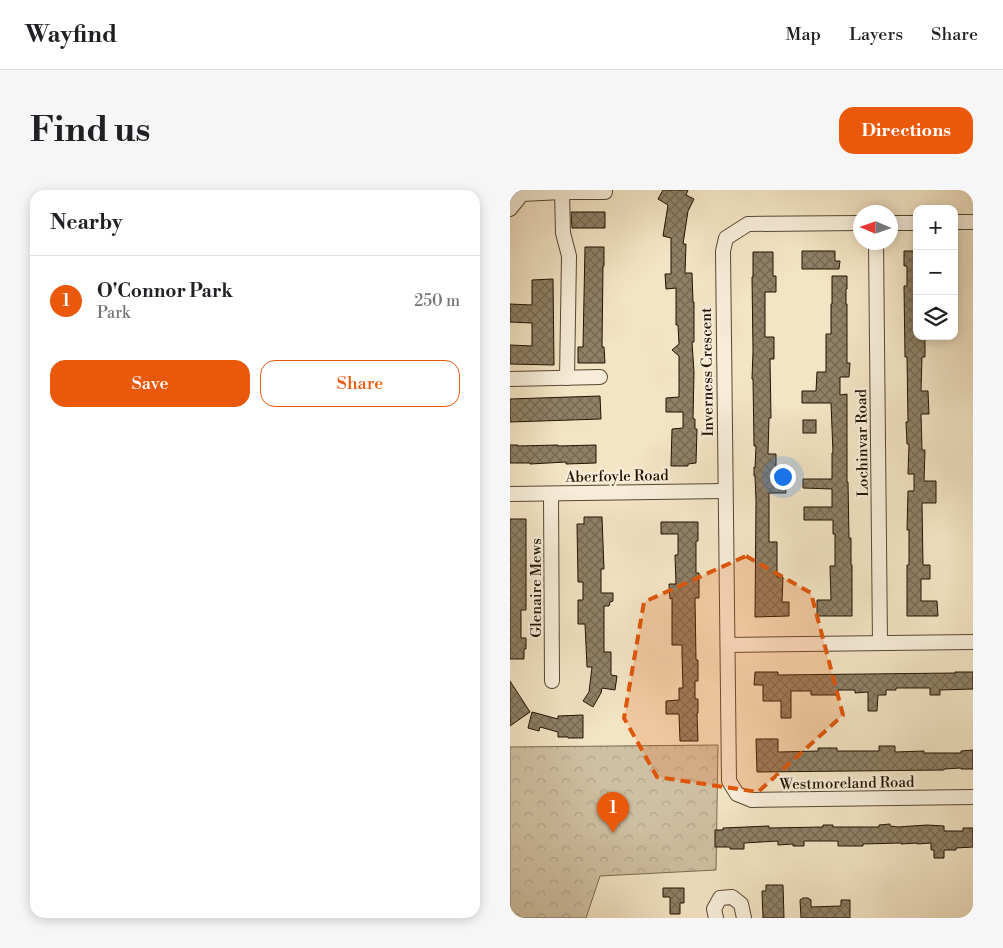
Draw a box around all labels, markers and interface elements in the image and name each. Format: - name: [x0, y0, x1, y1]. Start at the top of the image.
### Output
- text: Wayfind: [25, 20, 117, 50]
- text: Map: [786, 23, 821, 46]
- text: Layers: [849, 23, 903, 46]
- text: Share: [931, 23, 978, 46]
- button: Directions: [839, 107, 973, 154]
- text: Find us: [30, 109, 150, 152]
- north arrow: [853, 205, 898, 250]
- map controls: [913, 205, 958, 340]
- button: +: [913, 205, 958, 250]
- text: Nearby: [50, 210, 123, 236]
- button: −: [913, 250, 958, 295]
- text: O'Connor Park: [97, 279, 233, 303]
- text: 1: [62, 291, 70, 311]
- text: 250 m: [414, 291, 460, 311]
- button: layers: [913, 295, 958, 340]
- text: Park: [97, 303, 130, 323]
- street label: Inverness Crescent: [697, 307, 718, 437]
- button: Save: [50, 360, 250, 407]
- button: Share: [260, 360, 460, 407]
- street label: Lochinvar Road: [852, 388, 873, 497]
- your location: [770, 464, 796, 490]
- street label: Aberfoyle Road: [564, 466, 669, 487]
- street label: Glenaire Mews: [527, 538, 546, 638]
- street label: Westmoreland Road: [778, 773, 915, 794]
- pin: 1: [597, 792, 629, 833]

